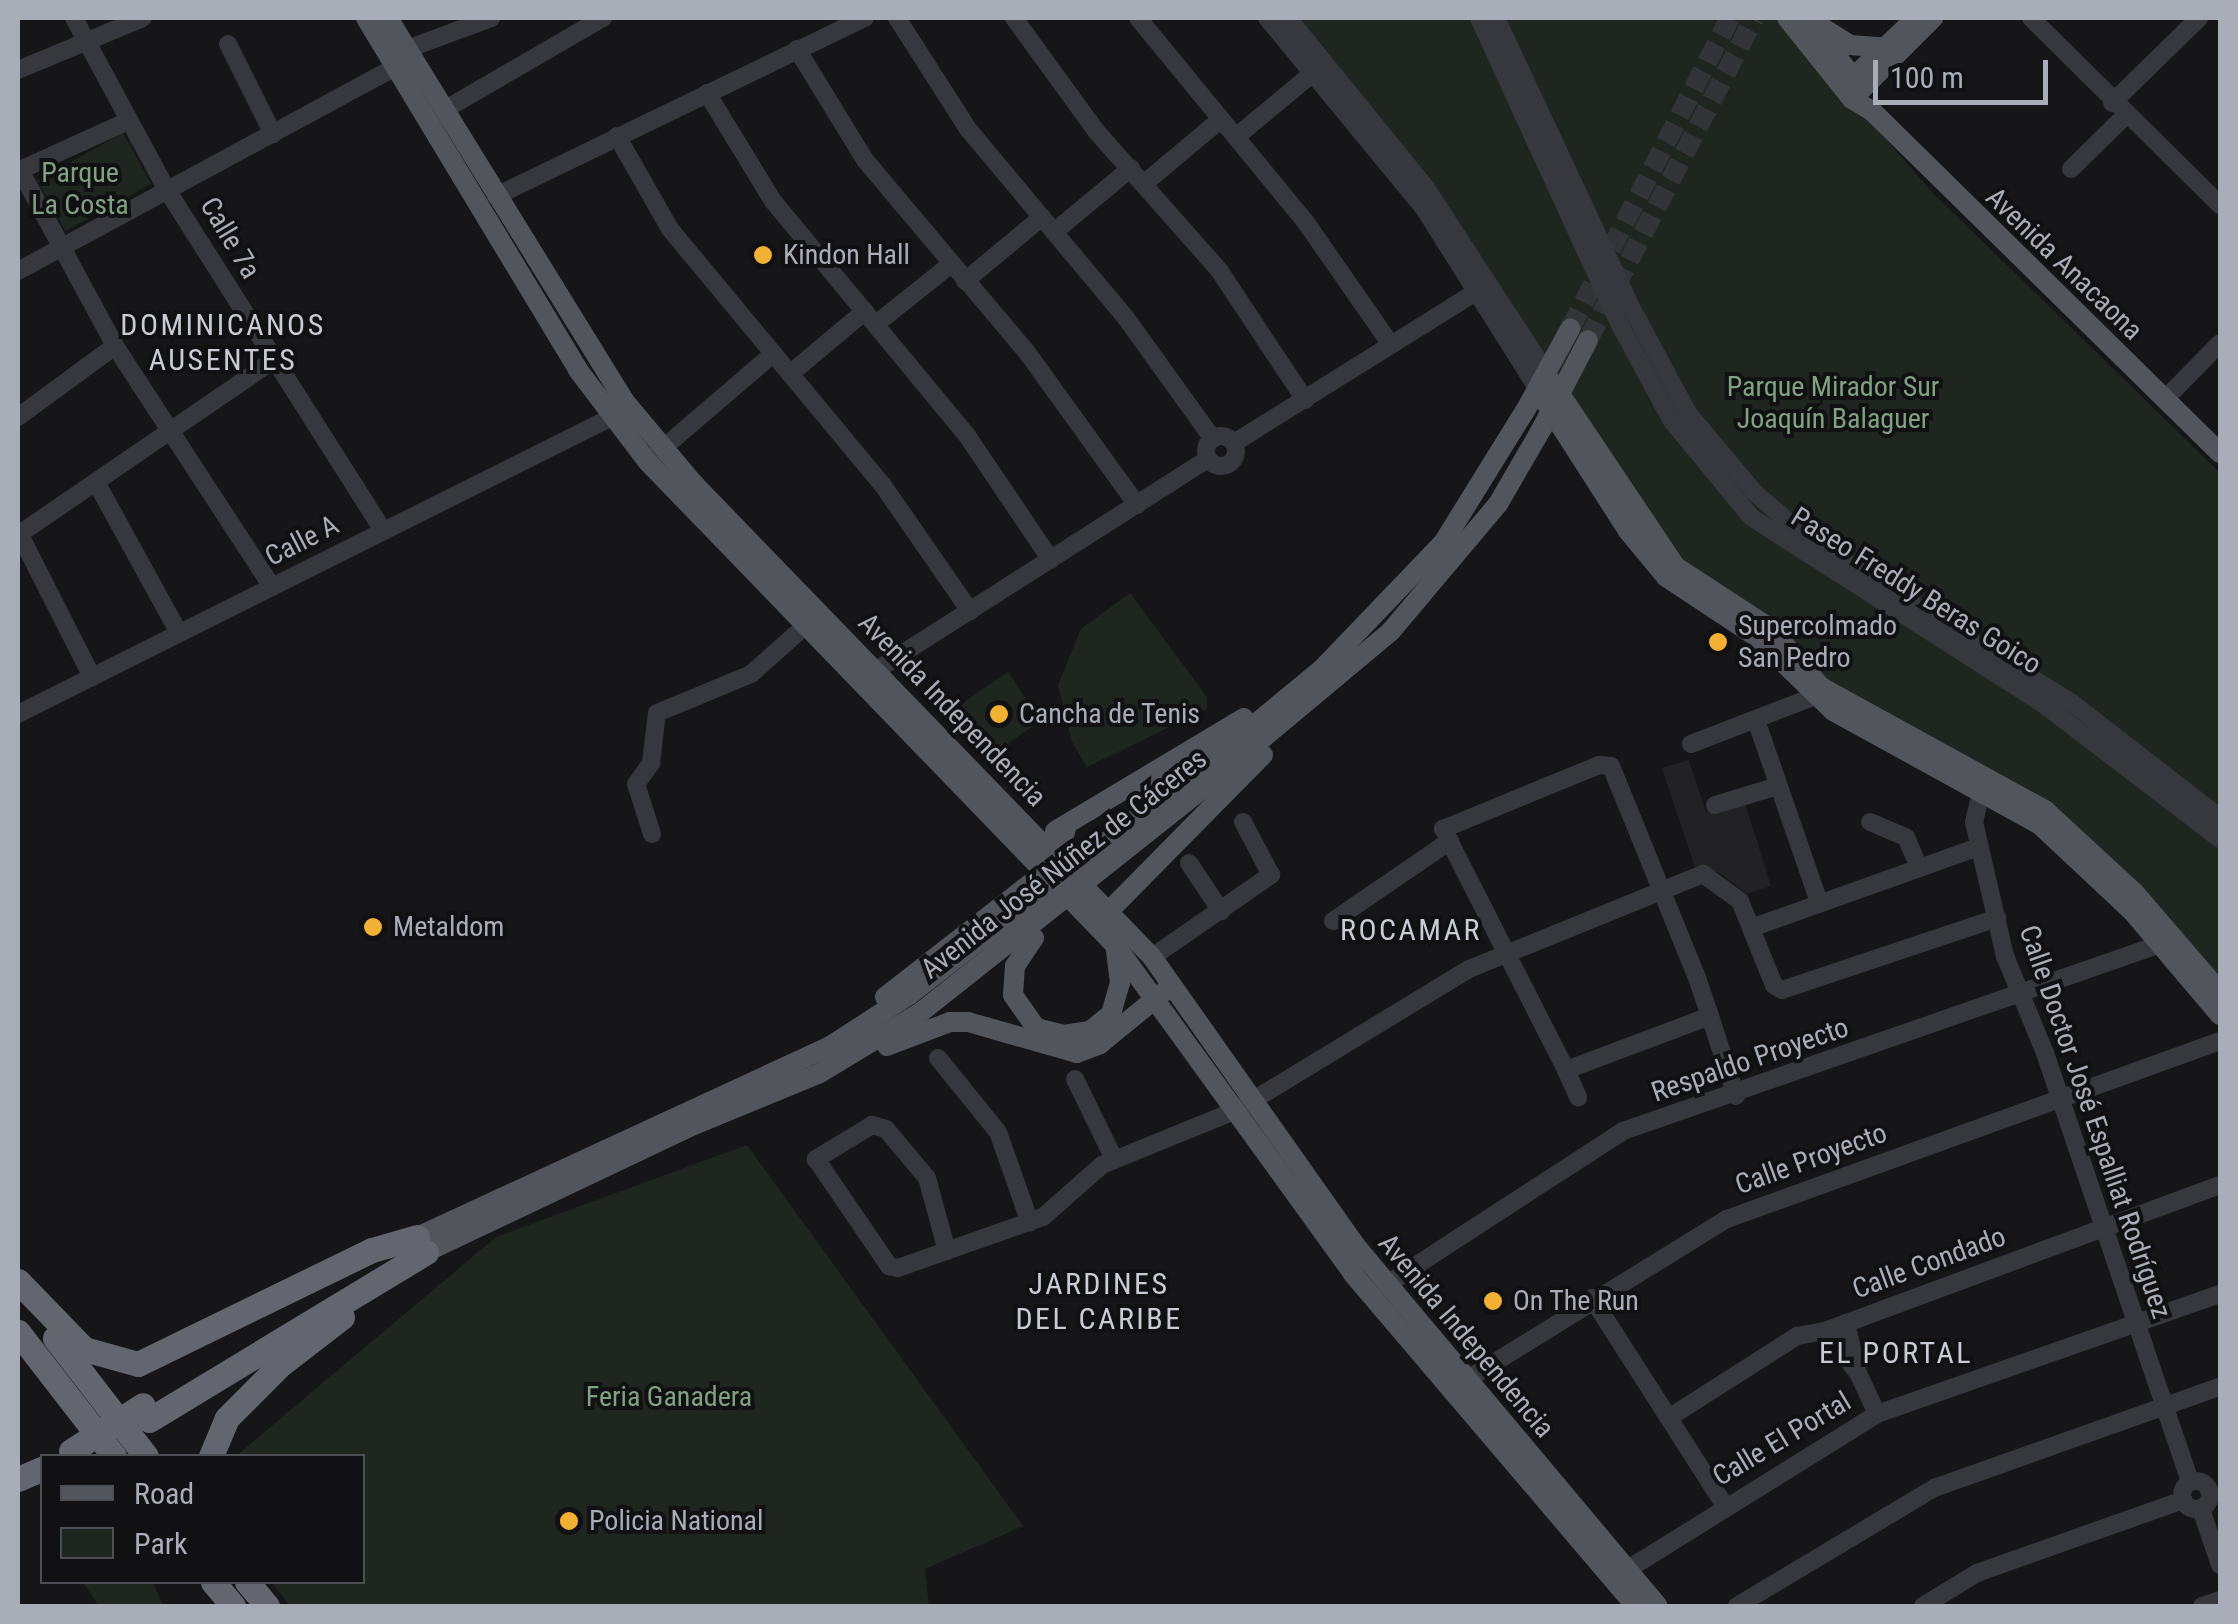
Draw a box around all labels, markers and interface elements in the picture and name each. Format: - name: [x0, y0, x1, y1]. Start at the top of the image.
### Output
- scale bar: [1878, 40, 2053, 102]
- text: 100 m: [1890, 60, 1964, 95]
- park label: Parque La Costa: [31, 156, 129, 222]
- street label: Avenida Anacaona: [1979, 181, 2149, 347]
- street label: Calle 7a: [193, 191, 267, 285]
- place label: Kindon Hall: [783, 238, 910, 272]
- marker: Kindon Hall: [752, 244, 774, 266]
- district label: DOMINICANOS AUSENTES: [120, 307, 326, 378]
- park label: Parque Mirador Sur Joaquín Balaguer: [1727, 370, 1939, 436]
- street label: Paseo Freddy Beras Goico: [1785, 500, 2047, 682]
- street label: Calle A: [260, 508, 344, 574]
- street label: Avenida Independencia: [851, 606, 1053, 814]
- place label: Supercolmado San Pedro: [1738, 609, 1897, 675]
- marker: Supercolmado San Pedro: [1707, 631, 1729, 653]
- place label: Cancha de Tenis: [1019, 697, 1201, 731]
- marker: Cancha de Tenis: [988, 703, 1010, 725]
- street label: Avenida José Núñez de Cáceres: [914, 742, 1214, 986]
- place label: Metaldom: [393, 910, 504, 944]
- district label: ROCAMAR: [1340, 912, 1482, 948]
- marker: Metaldom: [362, 916, 384, 938]
- street label: Calle Doctor José Espalliat Rodríguez: [2012, 921, 2178, 1323]
- street label: Respaldo Proyecto: [1647, 1011, 1853, 1109]
- street label: Calle Proyecto: [1731, 1116, 1891, 1202]
- street label: Calle Condado: [1848, 1220, 2010, 1306]
- street label: Avenida Independencia: [1371, 1227, 1561, 1445]
- district label: JARDINES DEL CARIBE: [1015, 1266, 1183, 1336]
- place label: On The Run: [1513, 1284, 1639, 1318]
- marker: On The Run: [1482, 1290, 1504, 1312]
- district label: EL PORTAL: [1819, 1335, 1973, 1371]
- park label: Feria Ganadera: [586, 1380, 752, 1414]
- street label: Calle El Portal: [1707, 1385, 1857, 1493]
- legend: [40, 1454, 365, 1584]
- text: Road: [134, 1476, 194, 1511]
- place label: Policia National: [589, 1504, 763, 1538]
- marker: Policia National: [558, 1510, 580, 1532]
- text: Park: [134, 1526, 188, 1561]

